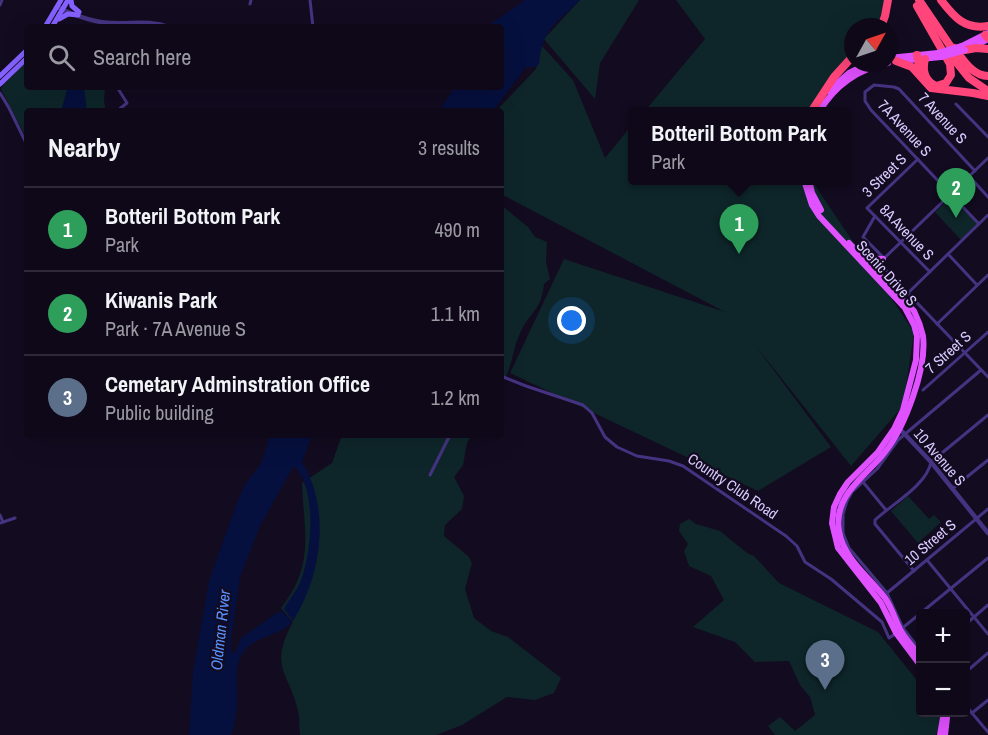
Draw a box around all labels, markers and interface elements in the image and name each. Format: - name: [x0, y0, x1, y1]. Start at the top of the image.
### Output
- north arrow: [844, 18, 898, 72]
- search box: [24, 24, 504, 90]
- icon: search: [45, 41, 78, 74]
- text: Search here: [93, 42, 191, 72]
- street label: 7 Avenue S: [914, 88, 972, 148]
- street label: 7A Avenue S: [873, 95, 937, 161]
- popup: [628, 107, 850, 185]
- text: Botteril Bottom Park: [651, 118, 827, 148]
- text: Nearby: [48, 130, 120, 165]
- text: 3 results: [418, 134, 480, 161]
- text: Park: [651, 148, 685, 175]
- street label: 3 Street S: [857, 148, 911, 202]
- pin: 2: [936, 168, 976, 218]
- street label: 8A Avenue S: [875, 199, 939, 265]
- text: Botteril Bottom Park: [105, 201, 280, 231]
- pin: 1: [720, 204, 758, 254]
- text: 1: [63, 216, 72, 243]
- text: 490 m: [434, 216, 480, 243]
- text: Park: [105, 231, 139, 258]
- street label: Scenic Drive S: [852, 235, 922, 311]
- text: Kiwanis Park: [105, 285, 217, 315]
- text: 2: [63, 300, 72, 327]
- text: 1.1 km: [431, 300, 480, 327]
- your location: [557, 306, 586, 335]
- text: Park · 7A Avenue S: [105, 315, 246, 342]
- street label: 7 Street S: [921, 326, 975, 378]
- text: Cemetary Adminstration Office: [105, 369, 370, 399]
- text: 3: [63, 384, 72, 411]
- text: 1.2 km: [431, 384, 480, 411]
- text: Public building: [105, 399, 214, 426]
- street label: 10 Avenue S: [909, 424, 971, 490]
- street label: Country Club Road: [684, 448, 782, 524]
- street label: 10 Street S: [900, 514, 960, 570]
- water label: Oldman River: [205, 588, 235, 671]
- map controls: [916, 609, 970, 717]
- button: +: [916, 609, 970, 663]
- pin: 3: [806, 640, 844, 690]
- button: −: [916, 663, 970, 717]

